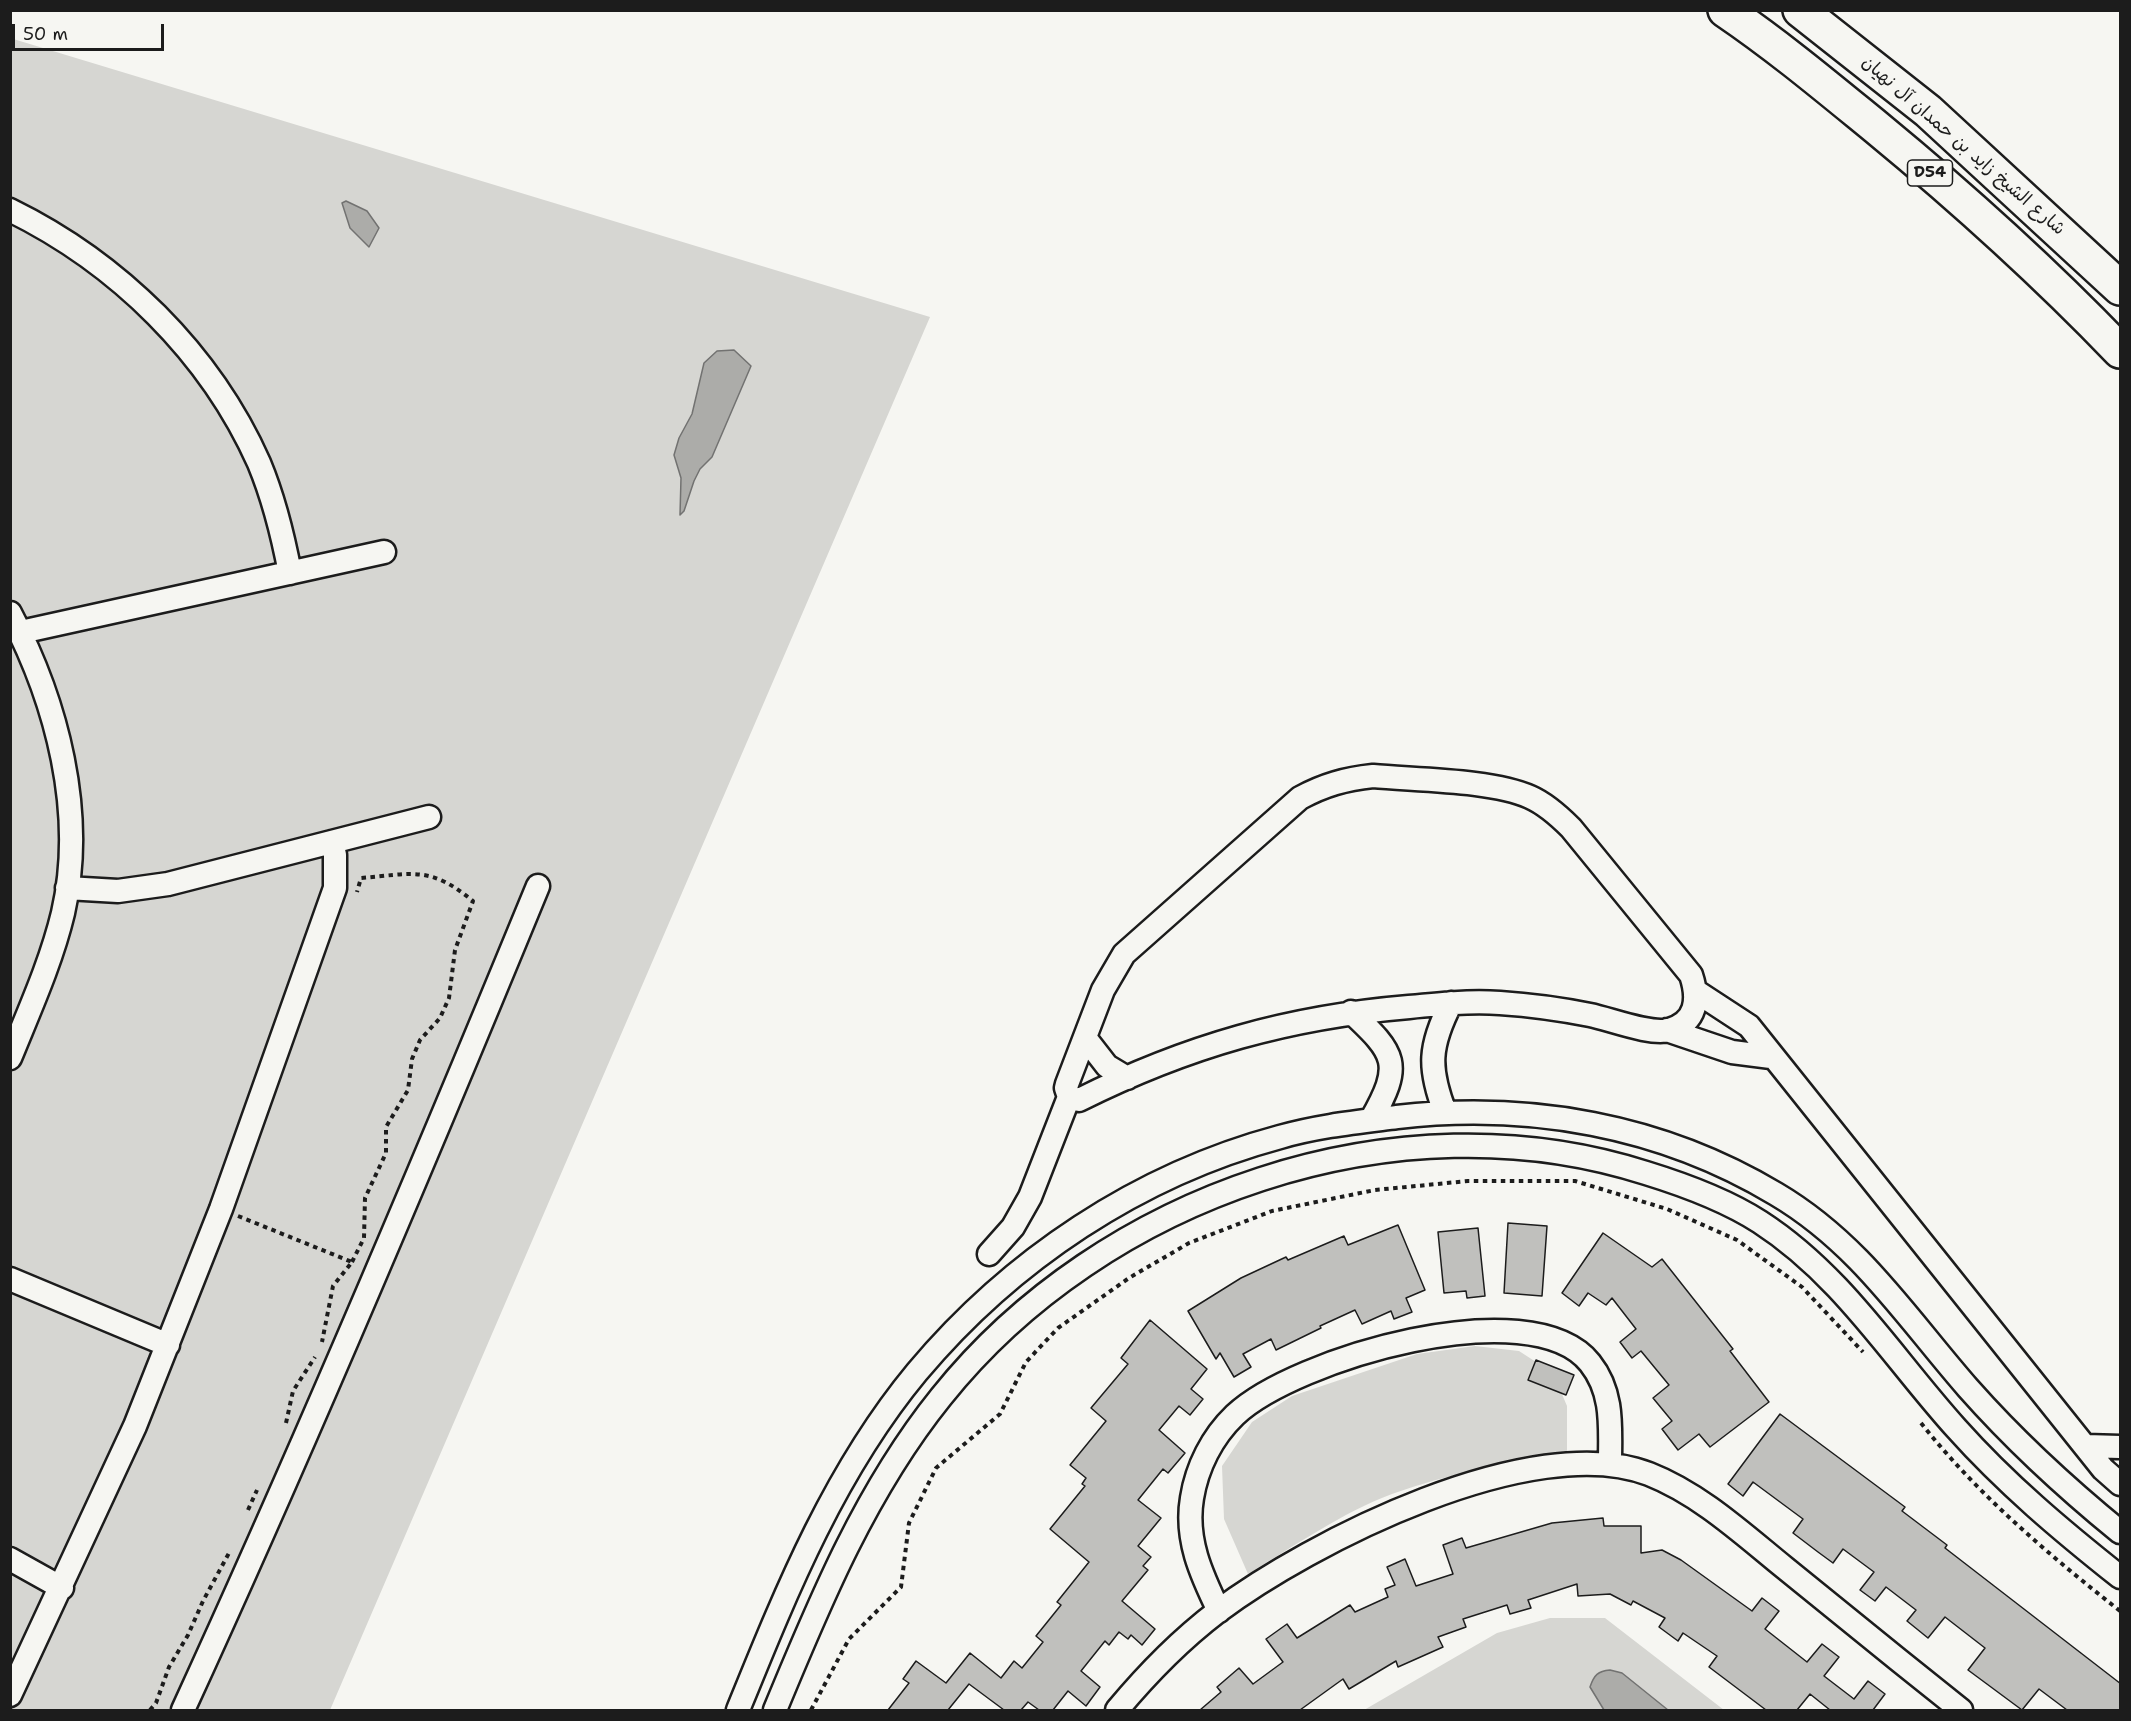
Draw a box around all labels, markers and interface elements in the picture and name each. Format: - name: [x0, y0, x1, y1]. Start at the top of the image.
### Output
- scale bar: [15, 12, 166, 50]
- text: 50 m: [23, 22, 68, 46]
- street label: شارع الشيخ زايد بن حمدان آل نهيان: [1857, 52, 2069, 240]
- road number: D54: [1908, 160, 1952, 186]

